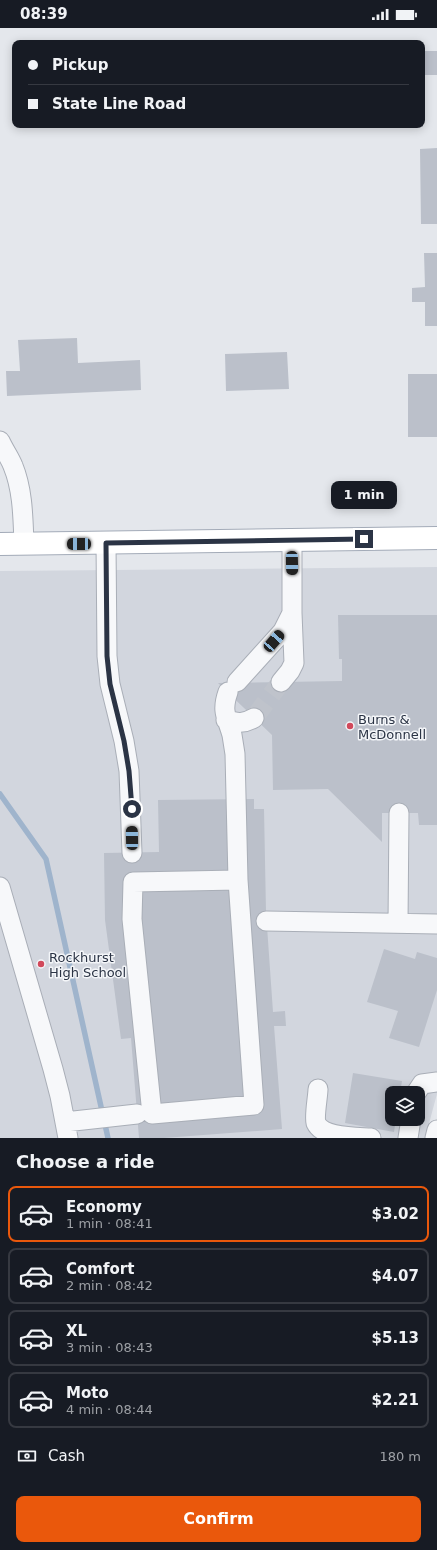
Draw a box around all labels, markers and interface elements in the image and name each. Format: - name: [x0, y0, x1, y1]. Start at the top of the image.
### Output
- text: 08:39: [20, 5, 68, 23]
- text: Pickup: [52, 56, 108, 74]
- text: State Line Road: [52, 95, 186, 113]
- callout: 1 min: [331, 481, 397, 509]
- text: 1 min: [344, 487, 384, 502]
- route end: [355, 530, 373, 548]
- car: [67, 538, 91, 550]
- car: [286, 551, 298, 575]
- car: [262, 628, 286, 654]
- place label: Burns & McDonnell: [358, 712, 426, 742]
- marker: Burns & McDonnell: [345, 721, 355, 731]
- route start: [123, 800, 141, 818]
- car: [126, 826, 138, 850]
- place label: Rockhurst High School: [49, 950, 126, 980]
- marker: Rockhurst High School: [36, 959, 46, 969]
- map controls: [385, 1086, 425, 1126]
- button: layers: [385, 1086, 425, 1126]
- text: Choose a ride: [16, 1151, 155, 1172]
- icon: car: [18, 1196, 54, 1232]
- text: Economy: [66, 1198, 142, 1216]
- text: $3.02: [372, 1205, 419, 1223]
- text: 1 min · 08:41: [66, 1216, 153, 1231]
- icon: car: [18, 1258, 54, 1294]
- text: Comfort: [66, 1260, 134, 1278]
- text: $4.07: [372, 1267, 419, 1285]
- text: 2 min · 08:42: [66, 1278, 153, 1293]
- icon: car: [18, 1320, 54, 1356]
- text: XL: [66, 1322, 87, 1340]
- text: $5.13: [372, 1329, 419, 1347]
- text: 3 min · 08:43: [66, 1340, 153, 1355]
- icon: car: [18, 1382, 54, 1418]
- text: Moto: [66, 1384, 109, 1402]
- text: $2.21: [372, 1391, 419, 1409]
- text: 4 min · 08:44: [66, 1402, 153, 1417]
- icon: cash: [16, 1445, 38, 1467]
- text: Cash: [48, 1447, 85, 1465]
- text: 180 m: [379, 1449, 421, 1464]
- button: Confirm: [16, 1496, 421, 1542]

